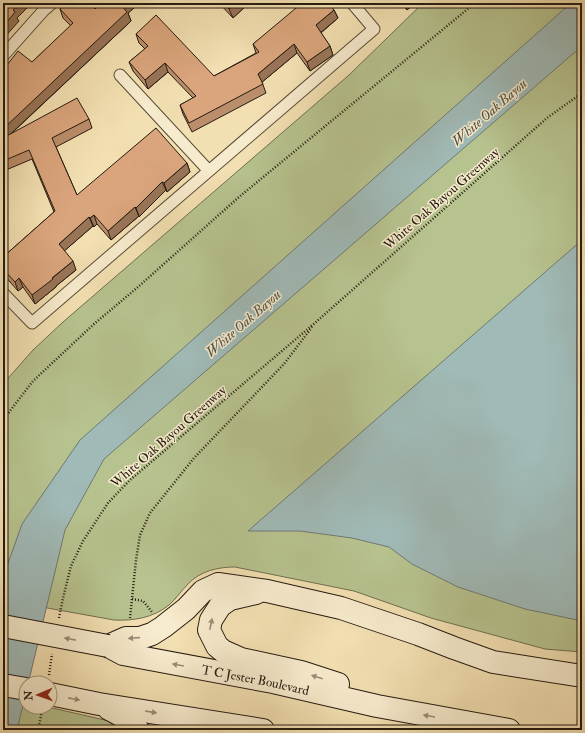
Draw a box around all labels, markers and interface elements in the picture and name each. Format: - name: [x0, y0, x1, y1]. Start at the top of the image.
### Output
- water label: White Oak Bayou: [448, 75, 531, 150]
- street label: White Oak Bayou Greenway: [380, 144, 504, 255]
- water label: White Oak Bayou: [202, 286, 285, 361]
- street label: White Oak Bayou Greenway: [107, 382, 231, 493]
- one-way arrow: [209, 618, 215, 631]
- one-way arrow: [128, 634, 140, 641]
- one-way arrow: [64, 635, 76, 641]
- one-way arrow: [172, 662, 184, 668]
- street label: T C Jester Boulevard: [200, 662, 311, 699]
- one-way arrow: [311, 674, 323, 680]
- north arrow: [18, 675, 58, 715]
- text: N: [22, 689, 35, 701]
- one-way arrow: [68, 696, 81, 702]
- one-way arrow: [145, 709, 157, 715]
- one-way arrow: [423, 712, 435, 718]

